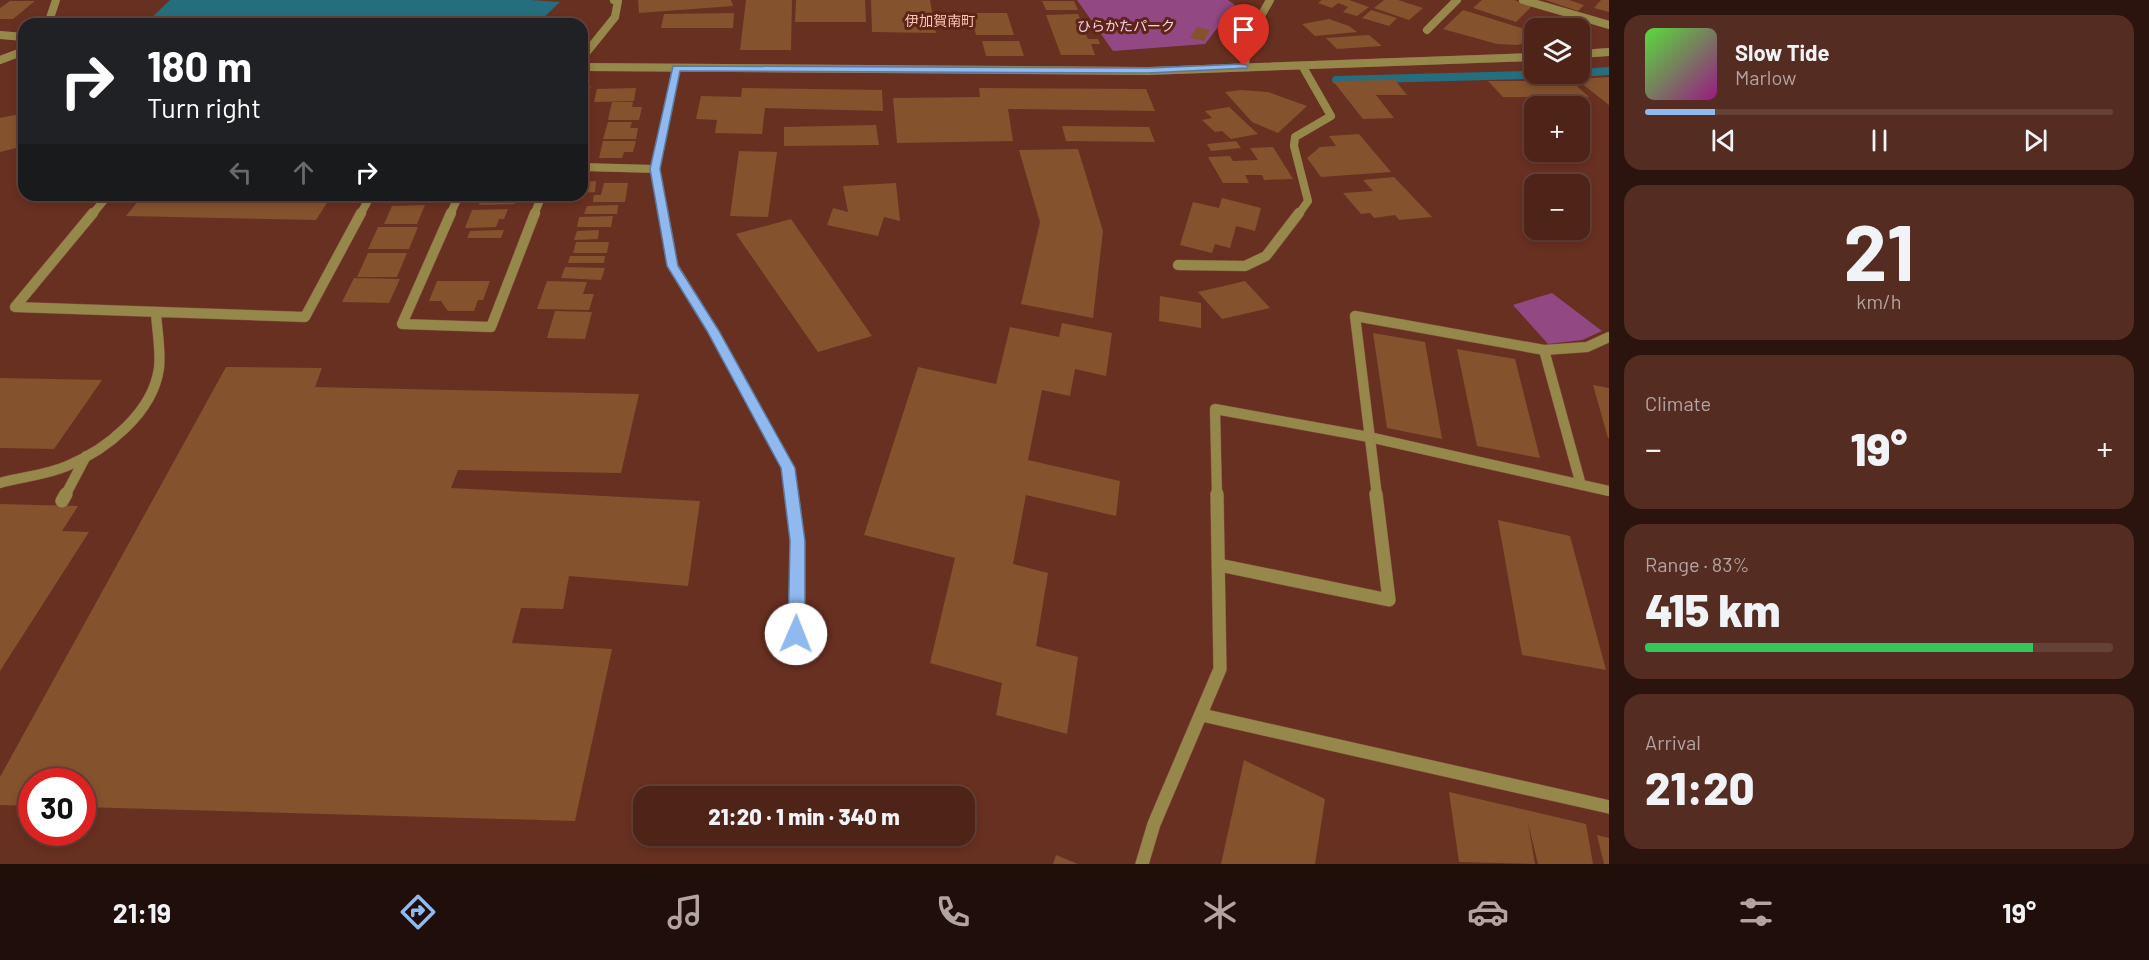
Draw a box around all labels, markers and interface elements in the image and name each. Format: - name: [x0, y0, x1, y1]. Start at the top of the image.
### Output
- pin: [1218, 4, 1269, 66]
- district label: 伊加賀南町: [905, 12, 975, 29]
- icon: arrive: [1227, 13, 1260, 46]
- park label: ひらかたパーク: [1077, 17, 1175, 34]
- map controls: [1524, 18, 1590, 240]
- button: layers: [1524, 18, 1590, 84]
- text: Slow Tide: [1735, 39, 1830, 65]
- text: 180 m: [147, 40, 252, 90]
- icon: right: [48, 42, 126, 120]
- text: Marlow: [1735, 65, 1796, 89]
- text: Turn right: [147, 91, 261, 123]
- button: +: [1524, 96, 1590, 162]
- icon: previous: [1707, 124, 1740, 157]
- icon: pause: [1863, 124, 1896, 157]
- icon: next: [2019, 124, 2052, 157]
- icon: left: [224, 156, 257, 189]
- icon: ahead: [287, 156, 320, 189]
- icon: right: [350, 156, 383, 189]
- button: −: [1524, 174, 1590, 240]
- text: 21: [1844, 203, 1914, 297]
- text: km/h: [1856, 289, 1902, 313]
- text: Climate: [1645, 391, 1711, 415]
- text: 19°: [1851, 421, 1907, 475]
- text: −: [1645, 428, 1662, 468]
- text: +: [2097, 428, 2113, 468]
- text: Range · 83%: [1645, 552, 1749, 576]
- text: 415 km: [1645, 582, 1781, 636]
- position arrow: [764, 602, 828, 666]
- text: Arrival: [1645, 730, 1701, 754]
- text: 21:20: [1645, 760, 1754, 814]
- speed limit sign: 30: [18, 768, 96, 846]
- text: 21:20 · 1 min · 340 m: [708, 803, 900, 829]
- icon: directions: [397, 891, 439, 933]
- icon: music: [664, 891, 706, 933]
- icon: phone: [932, 891, 974, 933]
- icon: climate: [1199, 891, 1241, 933]
- icon: car: [1467, 891, 1509, 933]
- icon: filters: [1735, 891, 1777, 933]
- text: 21:19: [113, 896, 171, 928]
- text: 19°: [2002, 896, 2036, 928]

